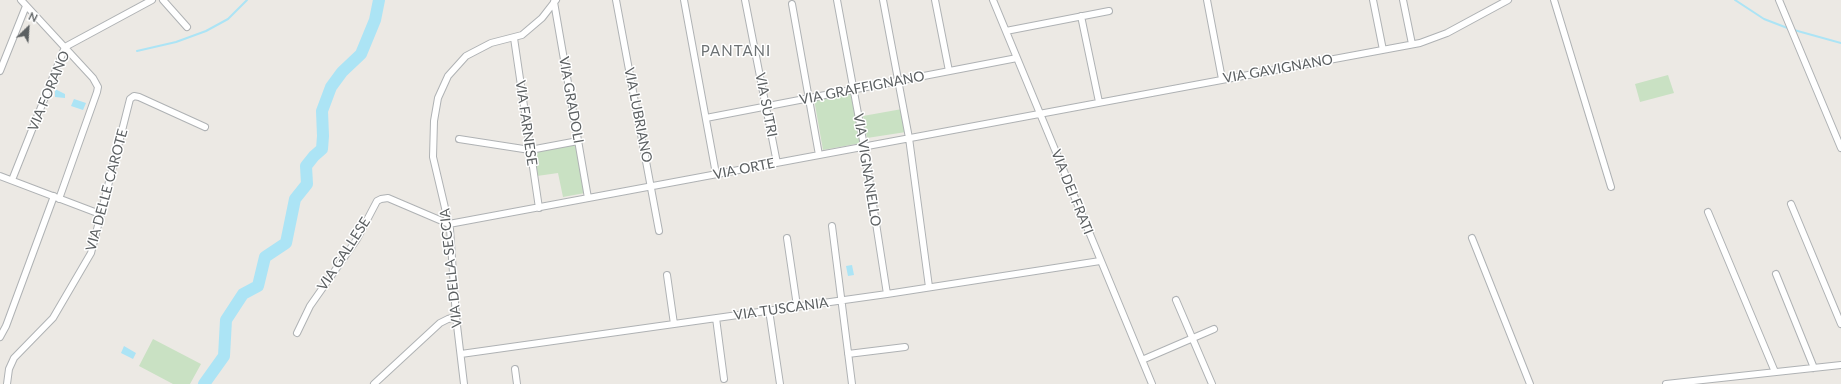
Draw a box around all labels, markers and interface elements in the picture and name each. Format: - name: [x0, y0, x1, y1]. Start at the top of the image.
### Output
- north arrow: [8, 8, 48, 48]
- text: N: [27, 9, 40, 24]
- district label: PANTANI: [701, 42, 771, 60]
- street label: VIA FORANO: [25, 48, 73, 134]
- street label: VIA GAVIGNANO: [1222, 51, 1334, 87]
- street label: VIA GRADOLI: [555, 55, 587, 145]
- street label: VIA LUBRIANO: [621, 66, 655, 164]
- street label: VIA GRAFFIGNANO: [798, 68, 926, 108]
- street label: VIA SUTRI: [752, 71, 780, 139]
- street label: VIA FARNESE: [512, 79, 540, 167]
- street label: VIA VIGNANELLO: [850, 112, 884, 228]
- street label: VIA DELLE CAROTE: [83, 127, 131, 253]
- street label: VIA DEI FRATI: [1047, 147, 1097, 237]
- street label: VIA ORTE: [712, 155, 776, 183]
- street label: VIA DELLA SECCIA: [436, 207, 466, 329]
- street label: VIA GALLESE: [314, 214, 374, 294]
- street label: VIA TUSCANIA: [733, 294, 829, 324]

